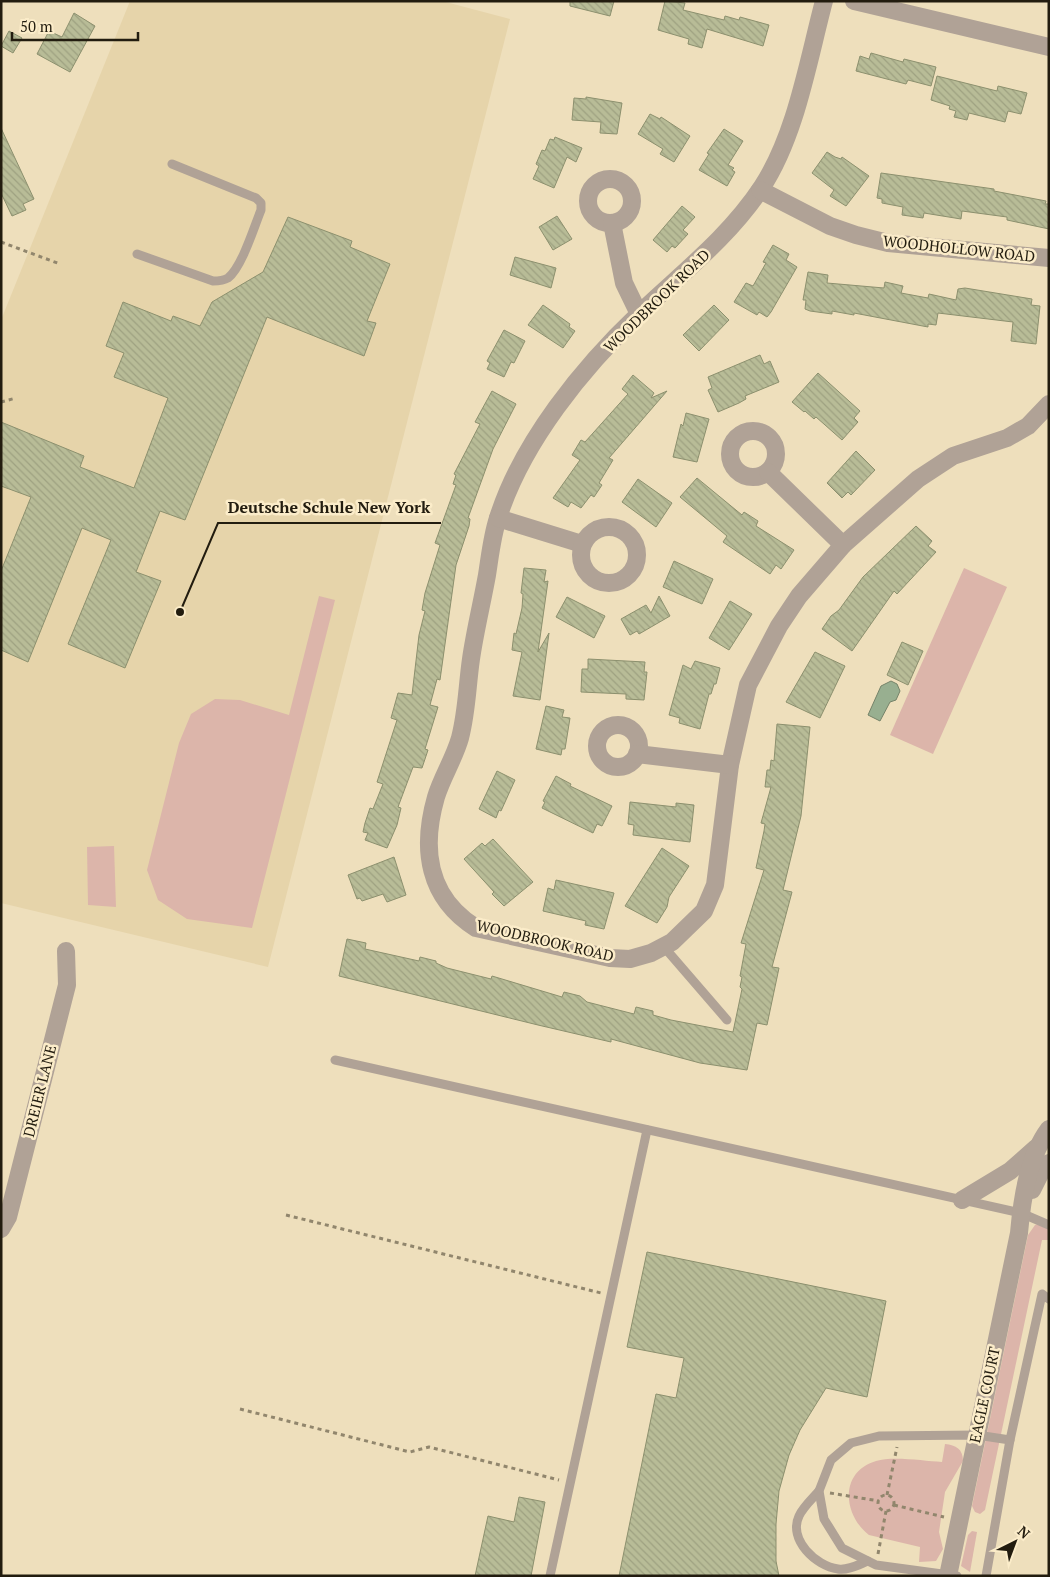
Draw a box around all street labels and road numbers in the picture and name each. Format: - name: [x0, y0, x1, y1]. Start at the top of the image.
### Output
- street label: WOODHOLLOW ROAD: [882, 230, 1036, 266]
- street label: WOODBROOK ROAD: [599, 244, 714, 356]
- street label: WOODBROOK ROAD: [475, 914, 616, 966]
- street label: DREIER LANE: [18, 1043, 60, 1139]
- street label: EAGLE COURT: [964, 1345, 1004, 1445]

